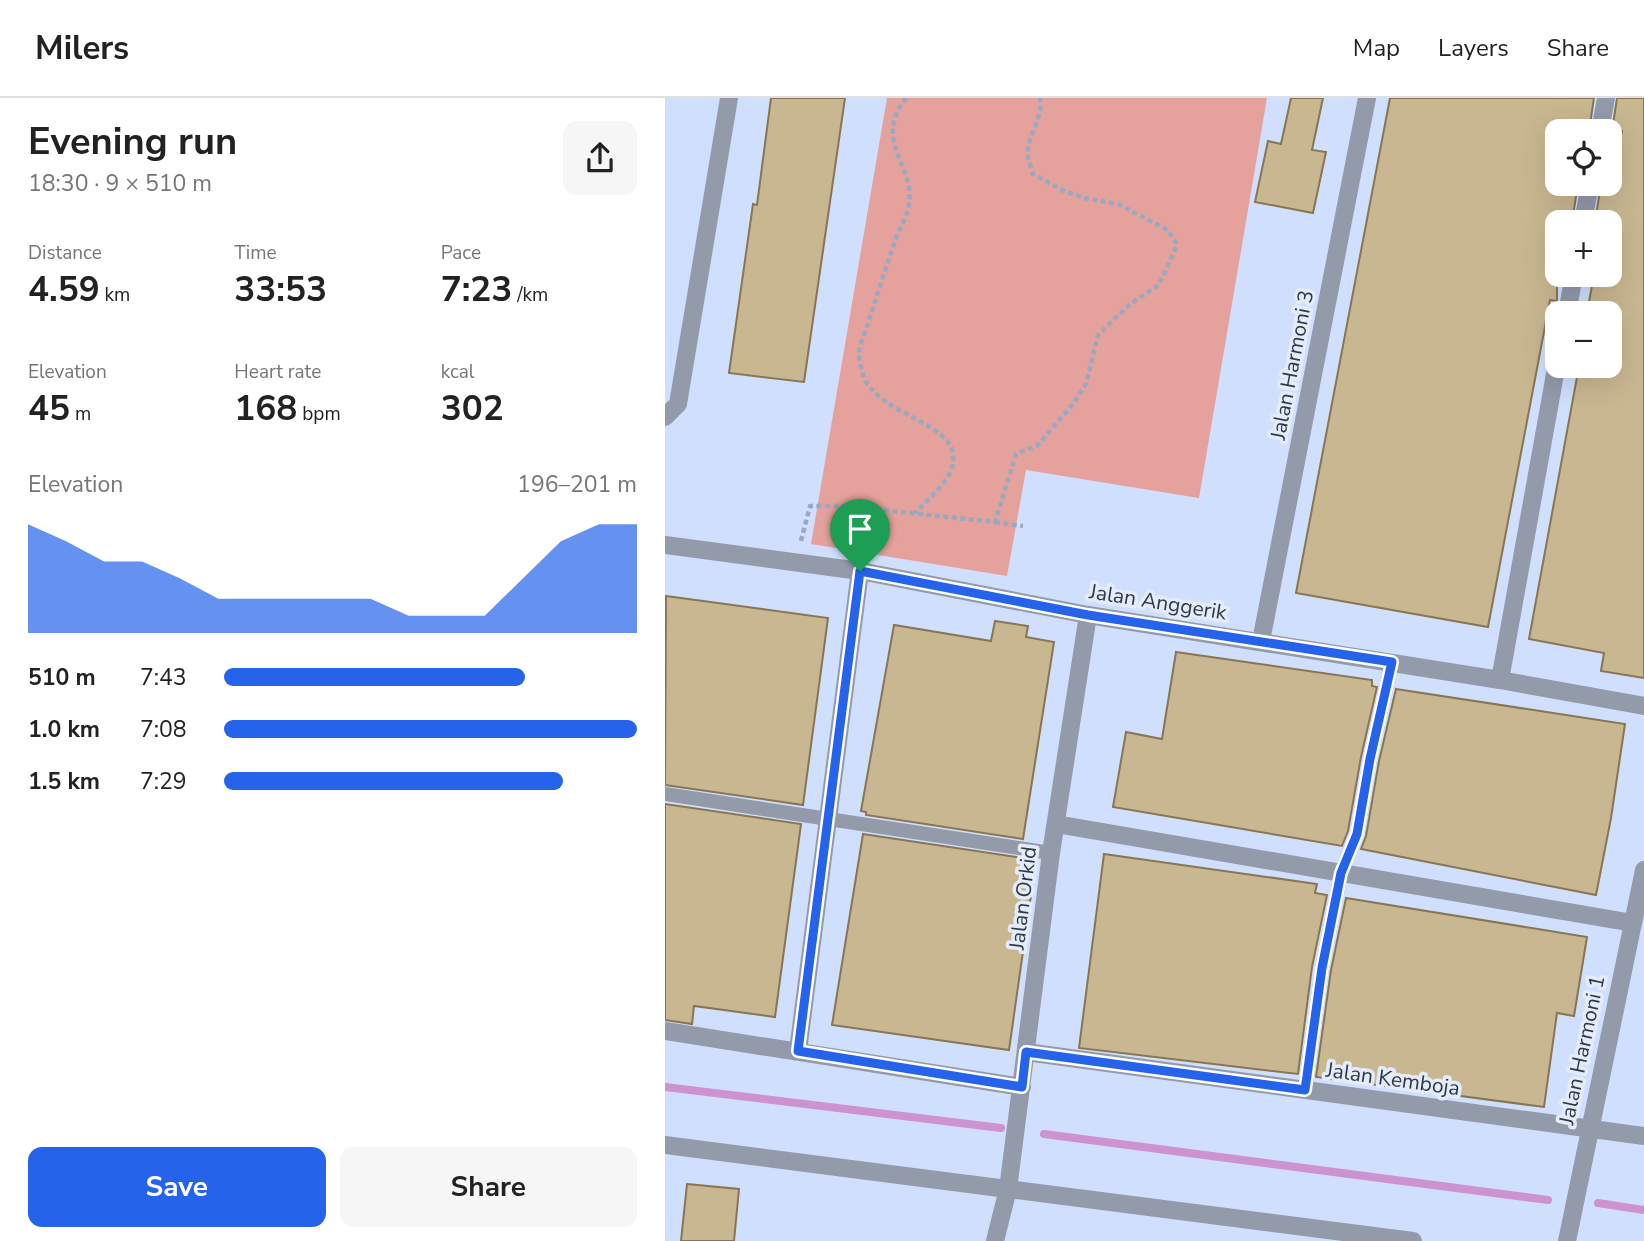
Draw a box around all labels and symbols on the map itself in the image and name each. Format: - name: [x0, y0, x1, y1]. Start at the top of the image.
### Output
- street label: Jalan Harmoni 3: [1264, 288, 1320, 443]
- pin: [830, 499, 890, 571]
- street label: Jalan Anggerik: [1086, 577, 1229, 627]
- street label: Jalan Orkid: [1003, 845, 1043, 952]
- street label: Jalan Harmoni 1: [1552, 973, 1611, 1128]
- street label: Jalan Kemboja: [1323, 1056, 1462, 1102]

